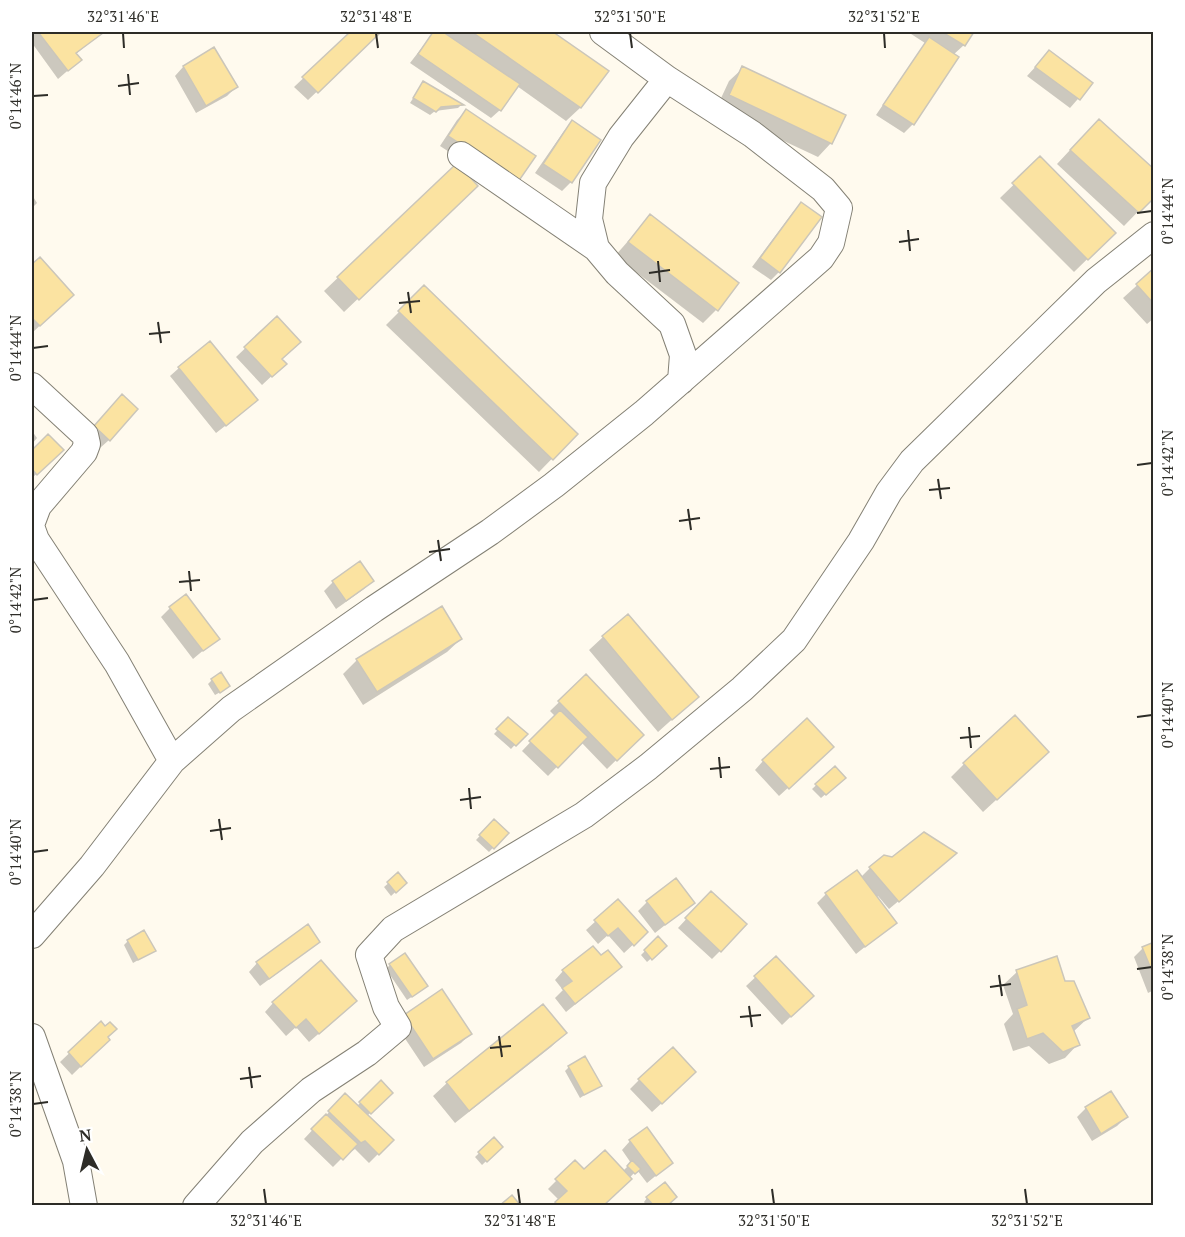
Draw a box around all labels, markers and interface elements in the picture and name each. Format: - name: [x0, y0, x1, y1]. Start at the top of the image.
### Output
- text: 32°31'46"E: [87, 6, 159, 26]
- text: 32°31'48"E: [340, 6, 412, 26]
- text: 32°31'50"E: [594, 6, 666, 26]
- text: 32°31'52"E: [848, 6, 920, 26]
- text: 0°14'46"N: [5, 63, 25, 129]
- text: 0°14'44"N: [1157, 178, 1177, 244]
- text: 0°14'44"N: [5, 315, 25, 381]
- text: 0°14'42"N: [1157, 430, 1177, 496]
- text: 0°14'42"N: [5, 567, 25, 633]
- text: 0°14'40"N: [1157, 682, 1177, 748]
- text: 0°14'40"N: [5, 819, 25, 885]
- text: 0°14'38"N: [1157, 934, 1177, 1000]
- text: 0°14'38"N: [5, 1071, 25, 1137]
- north arrow: [57, 1120, 117, 1180]
- text: N: [78, 1123, 93, 1147]
- text: 32°31'46"E: [230, 1210, 302, 1230]
- text: 32°31'48"E: [484, 1210, 556, 1230]
- text: 32°31'50"E: [738, 1210, 810, 1230]
- text: 32°31'52"E: [991, 1210, 1063, 1230]

